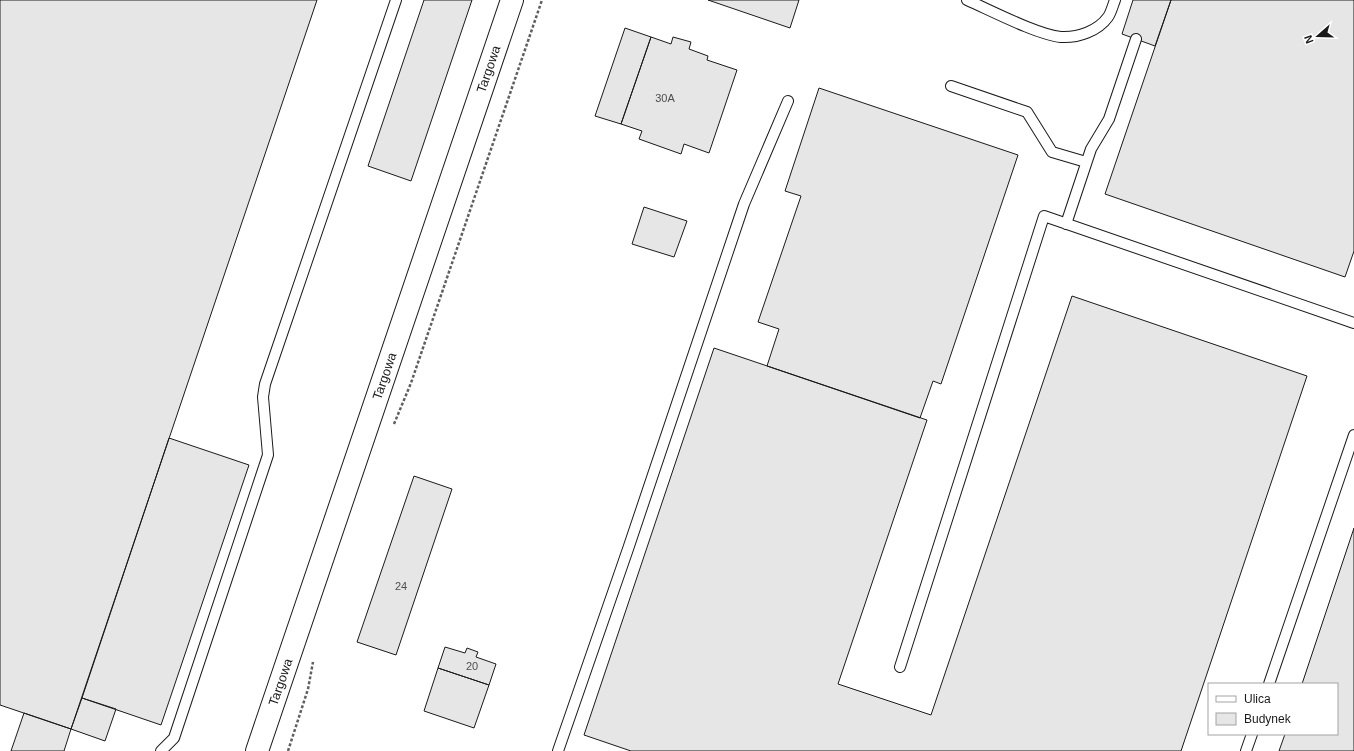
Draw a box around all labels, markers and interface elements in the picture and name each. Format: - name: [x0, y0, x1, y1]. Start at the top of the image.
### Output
- north arrow: [1298, 16, 1338, 56]
- text: N: [1302, 34, 1316, 45]
- street label: Targowa: [473, 43, 504, 95]
- house number: 30A: [655, 92, 675, 104]
- street label: Targowa: [369, 350, 400, 402]
- house number: 24: [395, 580, 407, 592]
- street label: Targowa: [265, 656, 296, 708]
- house number: 20: [466, 660, 478, 672]
- legend: [1208, 683, 1338, 735]
- text: Ulica: [1244, 692, 1271, 706]
- text: Budynek: [1244, 712, 1292, 726]

